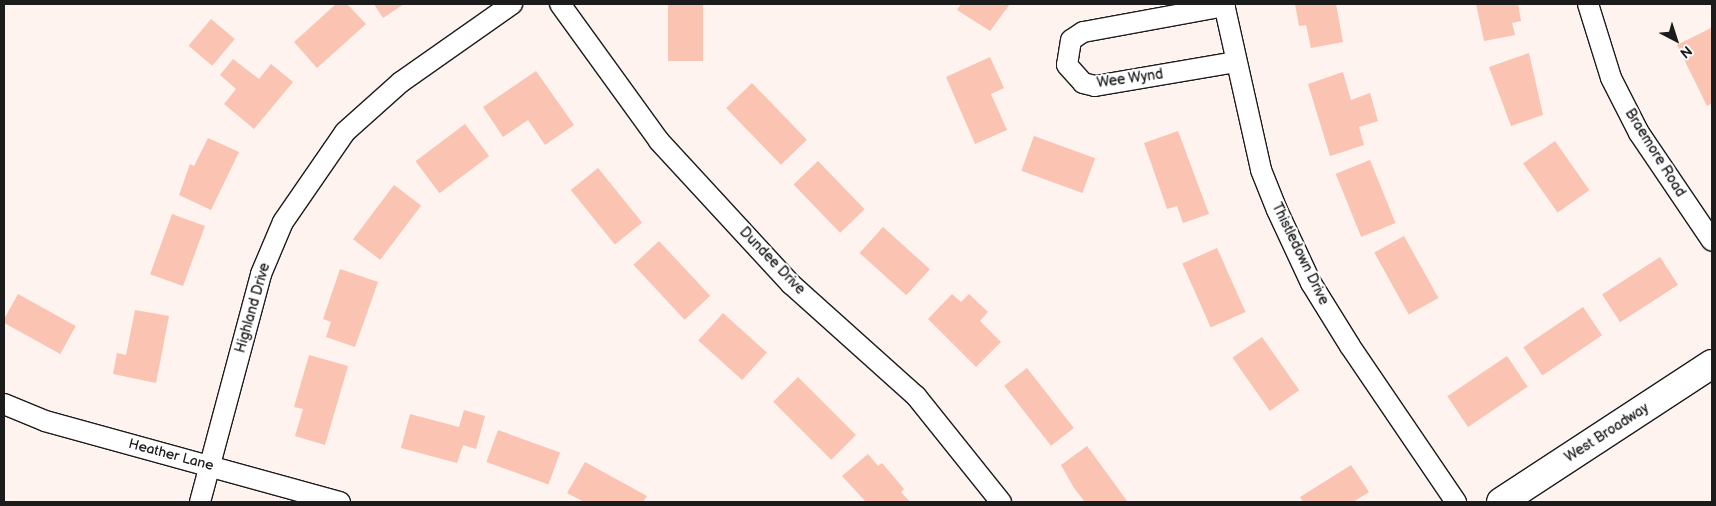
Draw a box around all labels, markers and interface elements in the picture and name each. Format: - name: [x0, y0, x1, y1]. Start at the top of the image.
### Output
- north arrow: [1651, 15, 1701, 65]
- text: N: [1676, 42, 1695, 62]
- street label: Wee Wynd: [1096, 66, 1164, 92]
- street label: Braemore Road: [1621, 106, 1689, 200]
- street label: Thistledown Drive: [1268, 200, 1332, 308]
- street label: Dundee Drive: [736, 224, 808, 298]
- street label: Highland Drive: [232, 261, 274, 355]
- street label: West Broadway: [1562, 400, 1652, 466]
- street label: Heather Lane: [127, 436, 215, 474]

